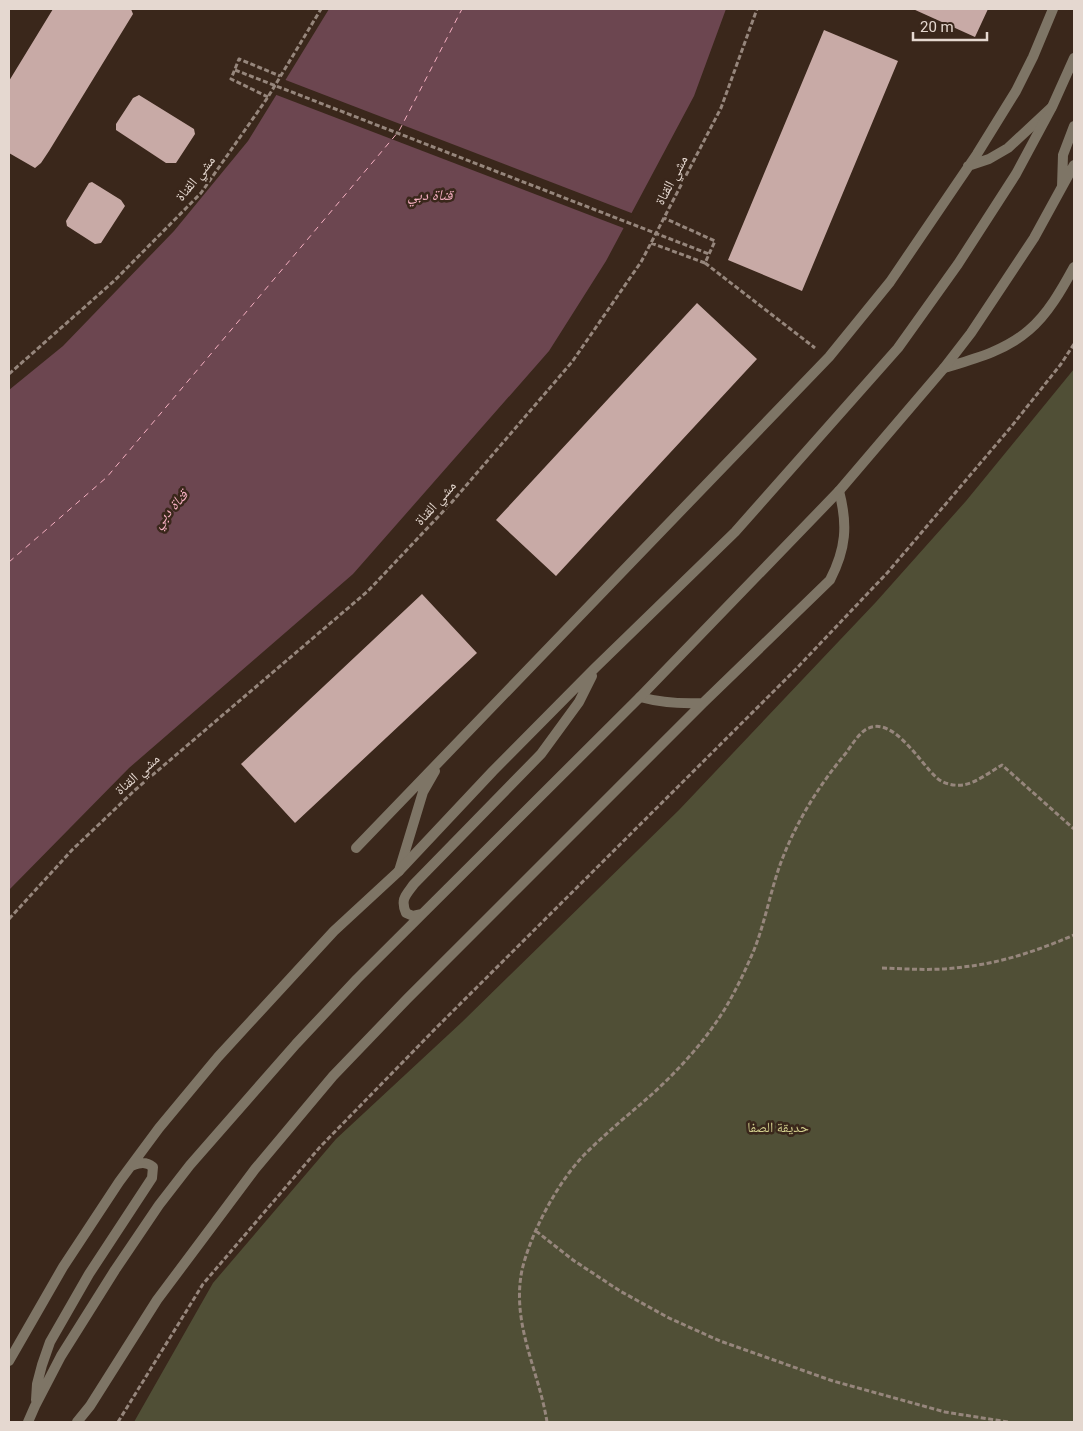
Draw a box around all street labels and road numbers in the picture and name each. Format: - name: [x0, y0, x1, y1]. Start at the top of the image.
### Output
- street label: مشي القناة: [172, 152, 221, 206]
- street label: مشي القناة: [651, 152, 694, 209]
- street label: مشي القناة: [411, 478, 462, 531]
- street label: مشي القناة: [111, 750, 165, 800]

